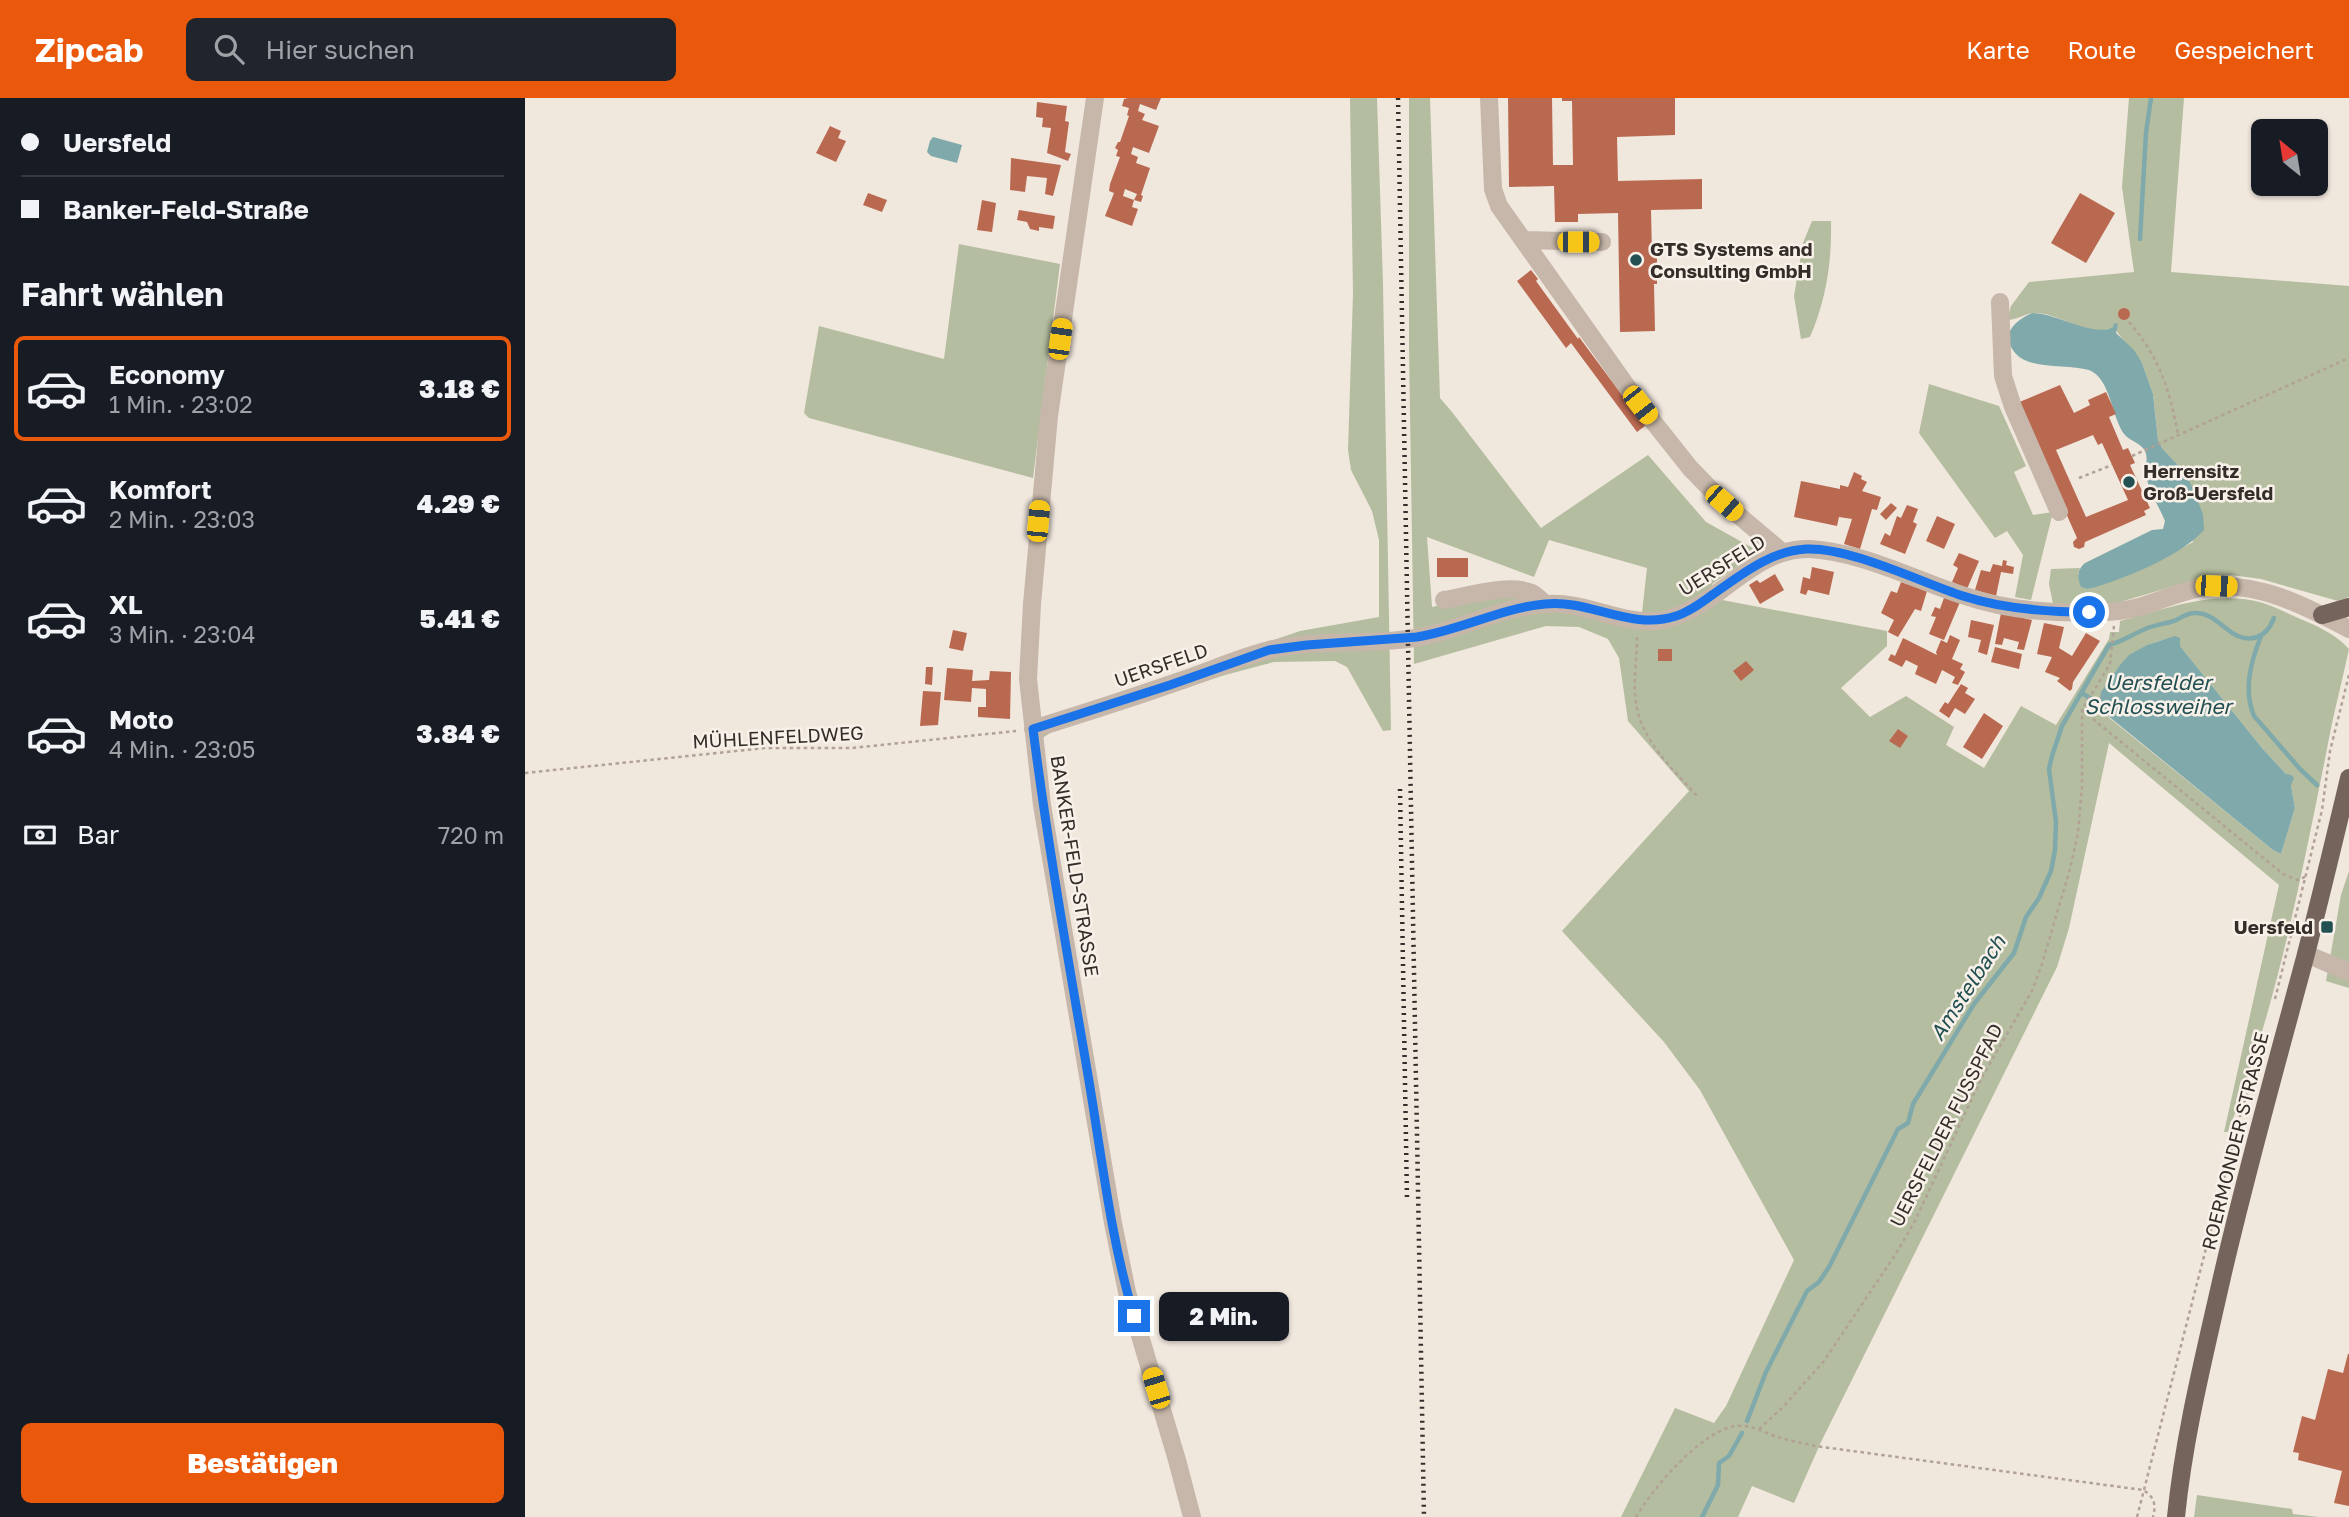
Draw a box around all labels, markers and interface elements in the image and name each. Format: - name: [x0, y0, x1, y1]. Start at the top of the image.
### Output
- search box: [186, 18, 676, 81]
- text: Zipcab: [35, 30, 144, 69]
- icon: search: [210, 30, 248, 68]
- text: Hier suchen: [266, 34, 415, 65]
- text: Karte: [1966, 35, 2030, 64]
- text: Route: [2068, 35, 2136, 64]
- text: Gespeichert: [2174, 35, 2314, 64]
- north arrow: [2251, 119, 2327, 196]
- map controls: [2251, 119, 2328, 196]
- text: Uersfeld: [63, 127, 171, 158]
- text: Banker-Feld-Straße: [63, 194, 309, 225]
- car: [1558, 232, 1600, 253]
- place label: GTS Systems and Consulting GmbH: [1650, 237, 1813, 282]
- marker: GTS Systems and Consulting GmbH: [1628, 252, 1644, 268]
- text: Fahrt wählen: [21, 275, 224, 313]
- car: [1047, 317, 1074, 361]
- icon: car: [25, 357, 88, 420]
- text: Economy: [109, 359, 225, 390]
- text: 3.18 €: [419, 373, 500, 404]
- car: [1619, 382, 1662, 428]
- text: 1 Min. · 23:02: [109, 390, 253, 418]
- place label: Herrensitz Groß-Uersfeld: [2143, 459, 2273, 504]
- icon: car: [25, 472, 88, 535]
- text: Komfort: [109, 474, 212, 505]
- marker: Herrensitz Groß-Uersfeld: [2121, 474, 2137, 490]
- car: [1702, 481, 1747, 525]
- text: 4.29 €: [417, 488, 500, 519]
- car: [1026, 499, 1051, 543]
- text: 2 Min. · 23:03: [109, 505, 255, 533]
- street label: UERSFELD: [1674, 529, 1769, 600]
- car: [2195, 575, 2238, 597]
- icon: car: [25, 587, 88, 650]
- text: XL: [109, 589, 143, 620]
- route start: [2073, 596, 2105, 628]
- text: 5.41 €: [420, 603, 500, 634]
- text: 3 Min. · 23:04: [109, 620, 256, 648]
- street label: UERSFELD: [1111, 638, 1211, 691]
- water label: Uersfelder Schlossweiher: [2084, 669, 2234, 719]
- icon: car: [25, 702, 88, 765]
- text: Moto: [109, 704, 174, 735]
- text: 3.84 €: [416, 718, 500, 749]
- street label: MÜHLENFELDWEG: [692, 721, 864, 752]
- text: 4 Min. · 23:05: [109, 735, 255, 763]
- street label: BANKER-FELD-STRASSE: [1047, 754, 1104, 978]
- icon: cash: [21, 816, 59, 854]
- text: Bar: [77, 819, 119, 850]
- text: 720 m: [438, 821, 504, 849]
- place label: Uersfeld: [2234, 915, 2313, 938]
- marker: Uersfeld: [2319, 919, 2335, 935]
- water label: Amstelbach: [1924, 929, 2011, 1045]
- street label: UERSFELDER FUSSPFAD: [1884, 1019, 2007, 1230]
- street label: ROERMONDER STRASSE: [2196, 1029, 2273, 1252]
- callout: 2 Min.: [1159, 1292, 1288, 1340]
- route end: [1118, 1300, 1150, 1332]
- text: 2 Min.: [1190, 1302, 1258, 1330]
- car: [1140, 1365, 1173, 1411]
- button: Bestätigen: [21, 1423, 504, 1503]

